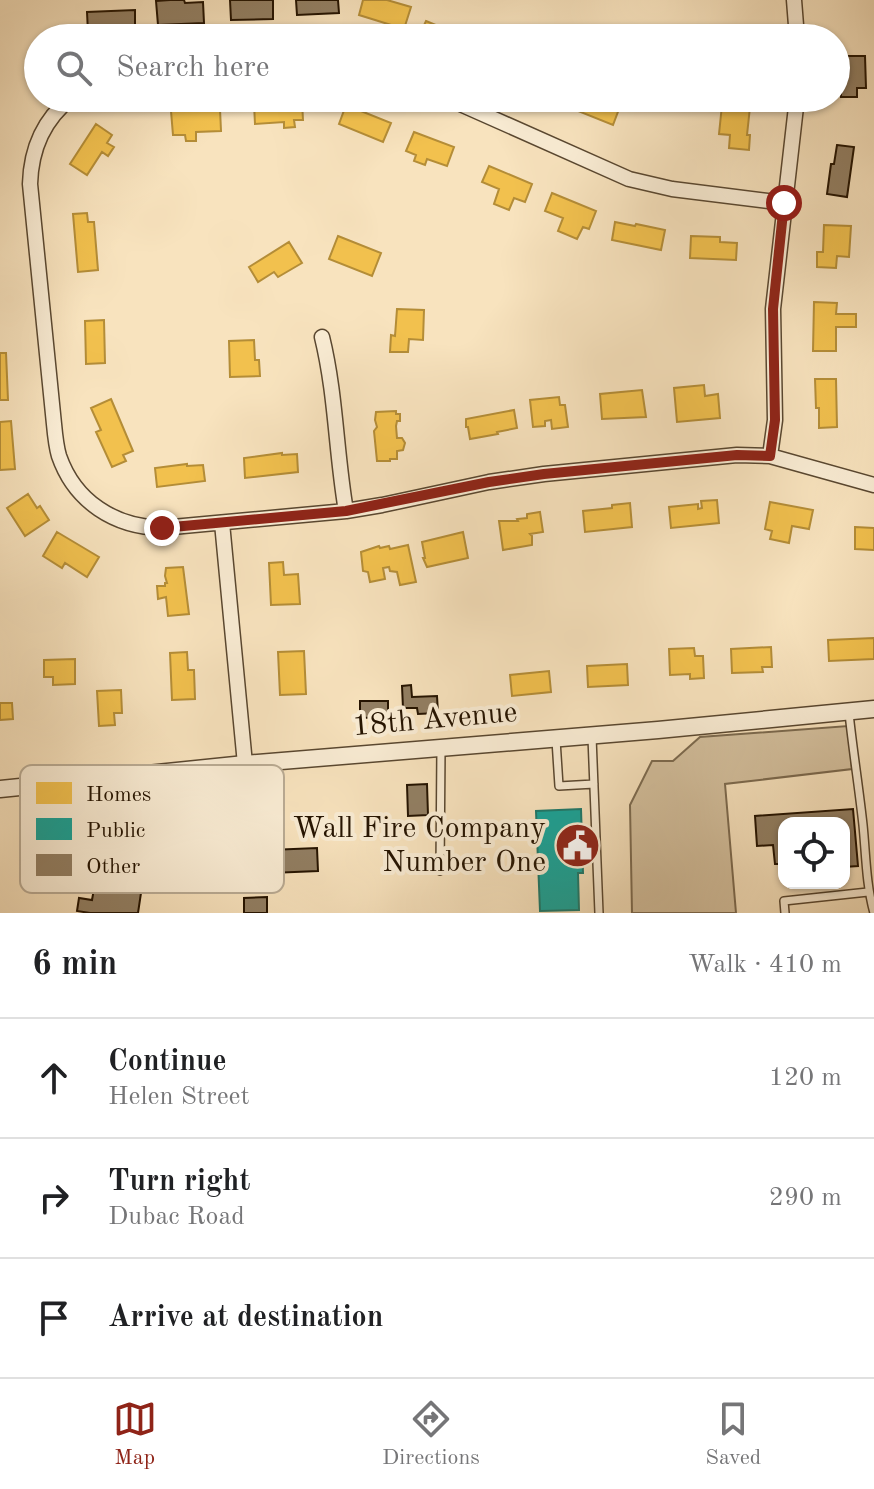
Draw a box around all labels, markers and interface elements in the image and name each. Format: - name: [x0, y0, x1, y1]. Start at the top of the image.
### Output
- search box: [24, 24, 850, 112]
- icon: search: [52, 46, 96, 90]
- text: Search here: [116, 53, 270, 83]
- route start: [766, 185, 802, 221]
- route end: [144, 510, 180, 546]
- street label: 18th Avenue: [351, 698, 519, 742]
- legend: [20, 765, 284, 893]
- text: Homes: [86, 784, 151, 806]
- place label: Wall Fire Company Number One: [293, 814, 546, 878]
- map controls: [778, 817, 850, 889]
- button: locate: [778, 817, 850, 889]
- text: Public: [86, 820, 145, 842]
- public building icon: Wall Fire Company Number One: [553, 822, 601, 870]
- text: Other: [86, 856, 140, 878]
- text: 6 min: [32, 948, 117, 982]
- text: Walk · 410 m: [688, 952, 842, 978]
- text: Continue: [108, 1047, 227, 1077]
- icon: ahead: [32, 1056, 76, 1100]
- text: 120 m: [769, 1065, 842, 1091]
- text: Helen Street: [108, 1084, 250, 1110]
- text: Turn right: [108, 1167, 250, 1197]
- icon: right: [32, 1176, 76, 1220]
- text: 290 m: [769, 1185, 842, 1211]
- text: Dubac Road: [108, 1204, 245, 1230]
- icon: arrive: [32, 1296, 76, 1340]
- text: Arrive at destination: [108, 1303, 383, 1333]
- tab: Map: [113, 1397, 157, 1472]
- tab: Directions: [382, 1397, 480, 1472]
- tab: Saved: [705, 1397, 761, 1472]

